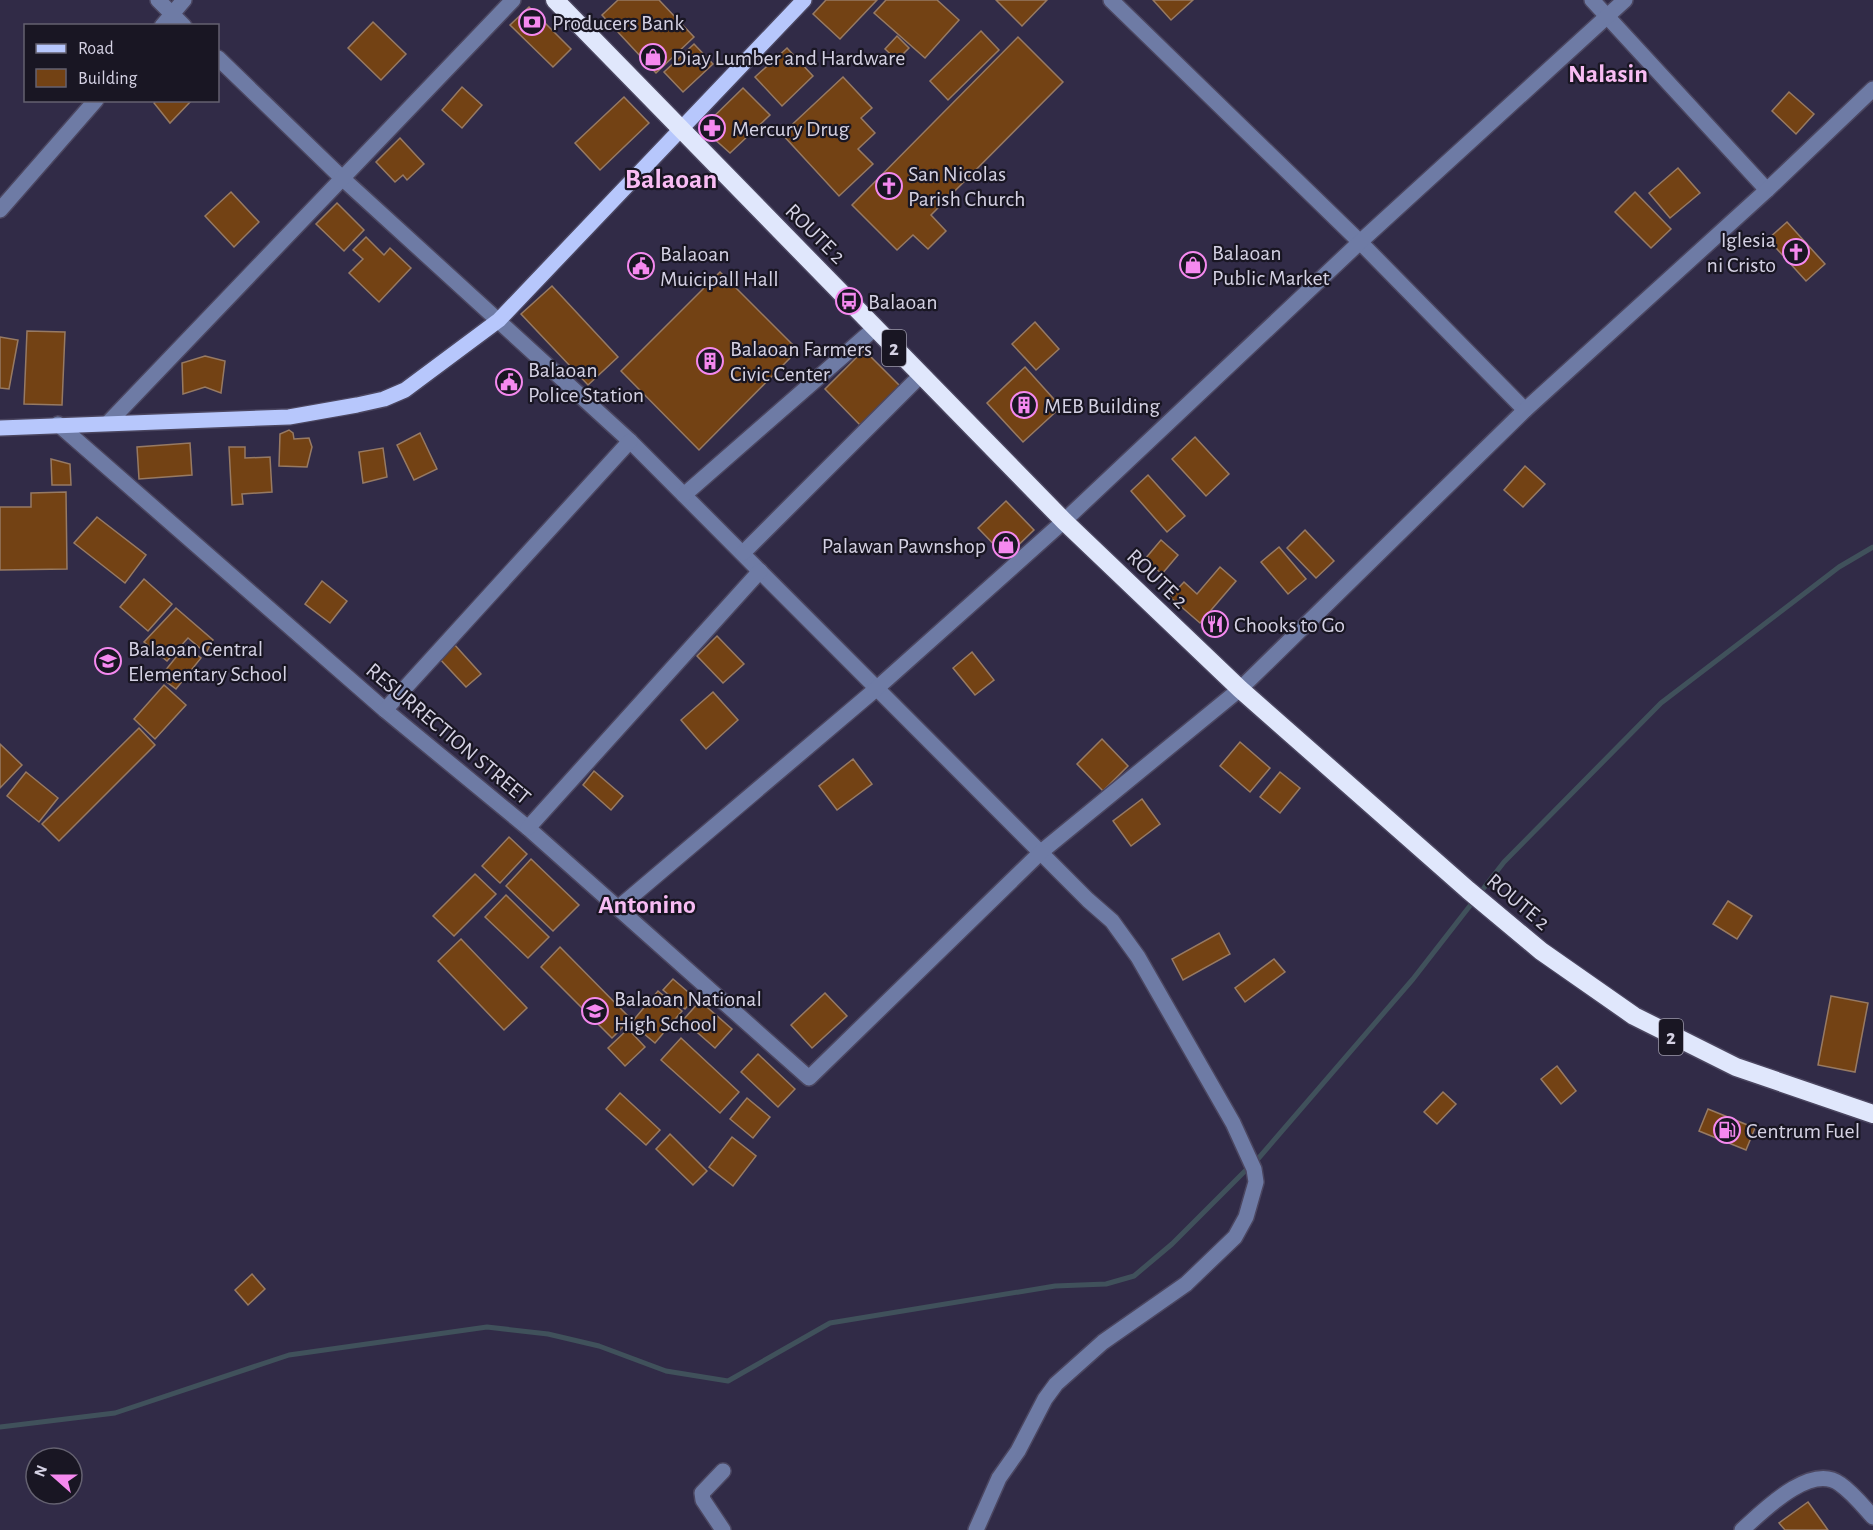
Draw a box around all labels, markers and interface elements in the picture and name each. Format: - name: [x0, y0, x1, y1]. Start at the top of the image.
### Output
- bank icon: Producers Bank: [517, 7, 547, 37]
- place label: Producers Bank: [552, 12, 684, 34]
- legend: [24, 24, 219, 102]
- text: Road: [78, 40, 114, 58]
- shop icon: Diay Lumber and Hardware: [638, 42, 668, 72]
- place label: Diay Lumber and Hardware: [672, 47, 905, 69]
- district label: Nalasin: [1568, 61, 1648, 87]
- text: Building: [78, 70, 138, 88]
- pharmacy icon: Mercury Drug: [697, 113, 727, 143]
- place label: Mercury Drug: [732, 118, 850, 140]
- place label: San Nicolas Parish Church: [908, 163, 1025, 210]
- district label: Balaoan: [625, 166, 717, 194]
- church icon: San Nicolas Parish Church: [874, 171, 904, 201]
- street label: ROUTE 2: [781, 199, 850, 268]
- place label: Iglesia ni Cristo: [1707, 229, 1776, 276]
- church icon: Iglesia ni Cristo: [1781, 237, 1811, 267]
- place label: Balaoan Public Market: [1212, 242, 1330, 289]
- place label: Balaoan Muicipall Hall: [660, 243, 779, 290]
- shop icon: Balaoan Public Market: [1178, 250, 1208, 280]
- public building icon: Balaoan Muicipall Hall: [626, 251, 656, 281]
- bus stop icon: Balaoan: [834, 286, 864, 316]
- place label: Balaoan: [868, 291, 938, 313]
- road number: 2: [882, 330, 906, 366]
- place label: Balaoan Farmers Civic Center: [730, 338, 872, 385]
- building icon: Balaoan Farmers Civic Center: [695, 346, 725, 376]
- place label: Balaoan Police Station: [528, 359, 644, 406]
- public building icon: Balaoan Police Station: [494, 367, 524, 397]
- building icon: MEB Building: [1009, 390, 1039, 420]
- place label: MEB Building: [1044, 395, 1160, 417]
- shop icon: Palawan Pawnshop: [991, 530, 1021, 560]
- place label: Palawan Pawnshop: [822, 535, 986, 557]
- street label: ROUTE 2: [1123, 545, 1192, 613]
- restaurant icon: Chooks to Go: [1200, 609, 1230, 639]
- place label: Chooks to Go: [1234, 614, 1345, 636]
- place label: Balaoan Central Elementary School: [128, 638, 288, 685]
- school or university icon: Balaoan Central Elementary School: [93, 646, 123, 676]
- street label: RESURRECTION STREET: [362, 659, 535, 809]
- street label: ROUTE 2: [1483, 869, 1554, 934]
- district label: Antonino: [598, 892, 696, 918]
- place label: Balaoan National High School: [614, 988, 762, 1035]
- school or university icon: Balaoan National High School: [580, 996, 610, 1026]
- road number: 2: [1659, 1019, 1683, 1055]
- fuel station icon: Centrum Fuel: [1712, 1115, 1742, 1145]
- place label: Centrum Fuel: [1746, 1120, 1860, 1142]
- north arrow: [24, 1446, 84, 1506]
- text: N: [31, 1463, 50, 1479]

